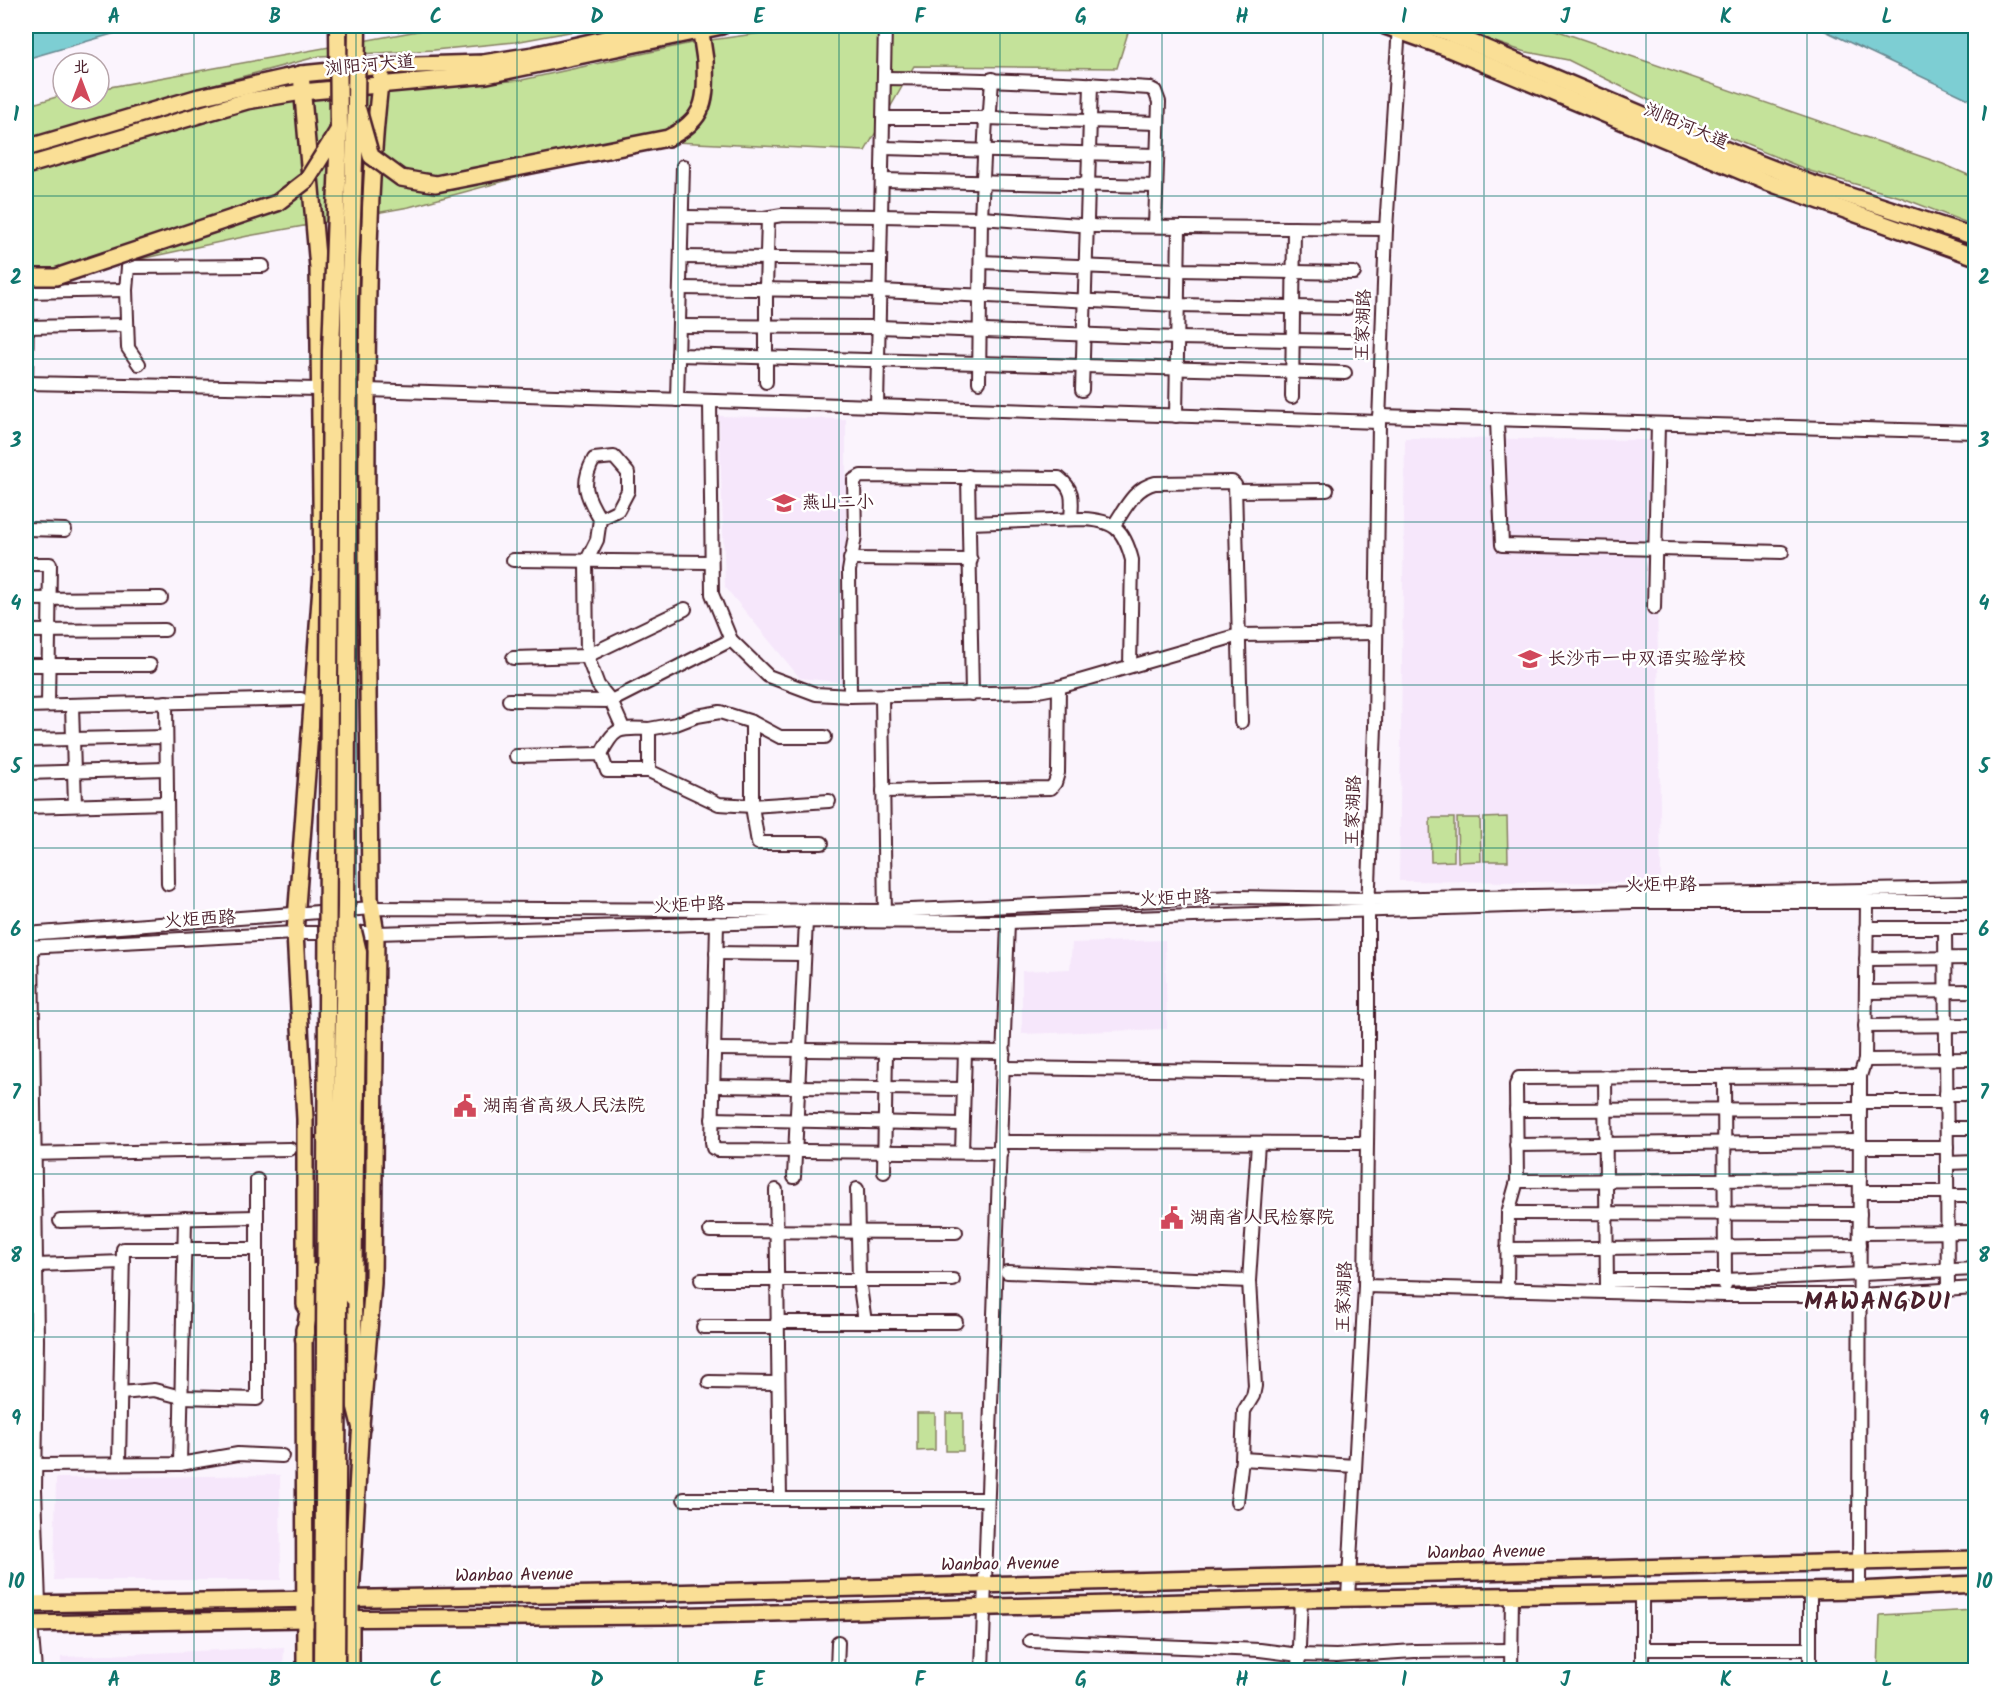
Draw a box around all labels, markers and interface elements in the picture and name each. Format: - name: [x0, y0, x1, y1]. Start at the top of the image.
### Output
- text: A: [108, 2, 120, 34]
- text: B: [269, 2, 281, 34]
- text: C: [430, 2, 442, 34]
- text: D: [590, 2, 604, 34]
- text: E: [753, 2, 765, 34]
- text: F: [915, 2, 927, 34]
- text: G: [1075, 2, 1087, 34]
- text: H: [1235, 2, 1249, 34]
- text: I: [1401, 2, 1407, 34]
- text: J: [1560, 2, 1571, 34]
- text: K: [1720, 2, 1732, 34]
- text: L: [1882, 2, 1892, 34]
- street label: 浏阳河大道: [324, 48, 416, 84]
- north arrow: [51, 51, 111, 111]
- text: 北: [73, 55, 89, 80]
- street label: 浏阳河大道: [1639, 96, 1733, 158]
- text: 1: [13, 100, 19, 132]
- text: 1: [1981, 100, 1987, 132]
- text: 2: [10, 263, 22, 295]
- text: 2: [1978, 263, 1990, 295]
- street label: 王家湖路: [1348, 289, 1380, 361]
- text: 3: [10, 426, 22, 458]
- text: 3: [1978, 426, 1990, 458]
- place label: 燕山二小: [802, 489, 874, 518]
- school or university icon: 燕山二小: [771, 490, 797, 516]
- text: 4: [11, 589, 22, 621]
- text: 4: [1979, 589, 1990, 621]
- place label: 长沙市一中双语实验学校: [1548, 645, 1746, 674]
- school or university icon: 长沙市一中双语实验学校: [1517, 646, 1543, 672]
- text: 5: [10, 752, 23, 784]
- text: 5: [1978, 752, 1991, 784]
- street label: 王家湖路: [1338, 775, 1370, 847]
- street label: 火炬中路: [1625, 871, 1697, 900]
- street label: 火炬中路: [1139, 883, 1211, 915]
- street label: 火炬中路: [653, 890, 725, 922]
- street label: 火炬西路: [163, 904, 237, 936]
- text: 6: [11, 915, 22, 947]
- text: 6: [1979, 915, 1990, 947]
- text: 7: [11, 1078, 21, 1110]
- text: 7: [1979, 1078, 1989, 1110]
- place label: 湖南省高级人民法院: [483, 1092, 645, 1121]
- public building icon: 湖南省高级人民法院: [452, 1093, 478, 1119]
- place label: 湖南省人民检察院: [1190, 1204, 1334, 1233]
- public building icon: 湖南省人民检察院: [1159, 1205, 1185, 1231]
- text: 8: [10, 1241, 22, 1273]
- text: 8: [1978, 1241, 1990, 1273]
- street label: 王家湖路: [1329, 1261, 1361, 1333]
- district label: MAWANGDUI: [1804, 1283, 1952, 1322]
- text: 9: [11, 1404, 21, 1436]
- text: 9: [1979, 1404, 1989, 1436]
- street label: Wanbao Avenue: [1427, 1537, 1545, 1569]
- street label: Wanbao Avenue: [941, 1549, 1059, 1581]
- street label: Wanbao Avenue: [455, 1560, 573, 1592]
- text: 10: [8, 1567, 25, 1599]
- text: 10: [1976, 1567, 1993, 1599]
- text: A: [108, 1665, 120, 1696]
- text: B: [269, 1665, 281, 1696]
- text: C: [430, 1665, 442, 1696]
- text: D: [590, 1665, 604, 1696]
- text: E: [753, 1665, 765, 1696]
- text: F: [915, 1665, 927, 1696]
- text: G: [1075, 1665, 1087, 1696]
- text: H: [1235, 1665, 1249, 1696]
- text: I: [1401, 1665, 1407, 1696]
- text: J: [1560, 1665, 1571, 1696]
- text: K: [1720, 1665, 1732, 1696]
- text: L: [1882, 1665, 1892, 1696]

